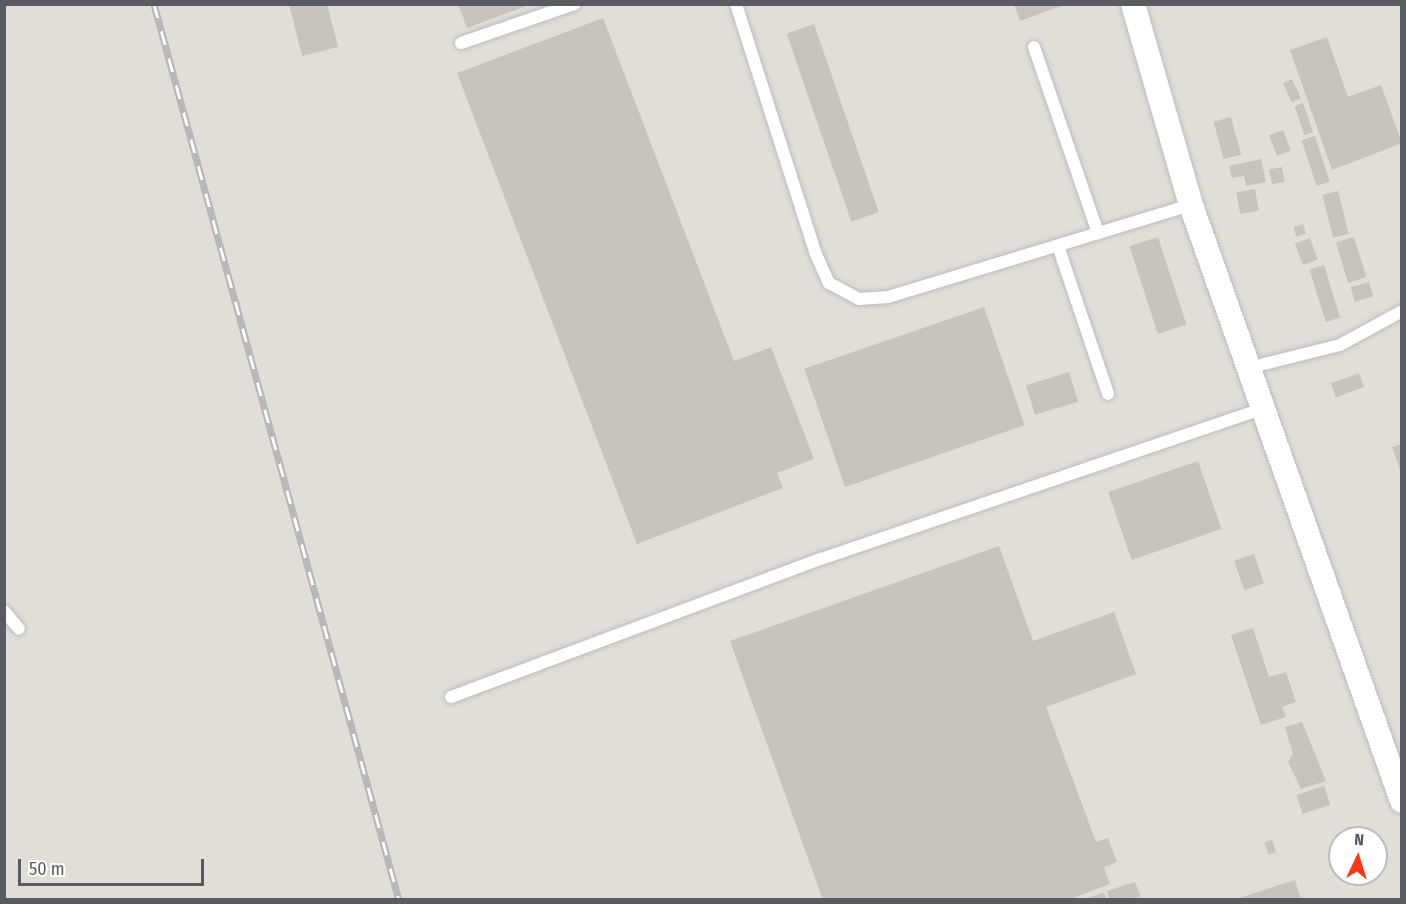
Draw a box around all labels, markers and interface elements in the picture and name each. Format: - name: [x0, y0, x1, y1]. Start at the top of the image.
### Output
- north arrow: [1328, 826, 1388, 886]
- text: N: [1354, 830, 1365, 849]
- scale bar: [21, 847, 207, 885]
- text: 50 m: [29, 858, 65, 880]

